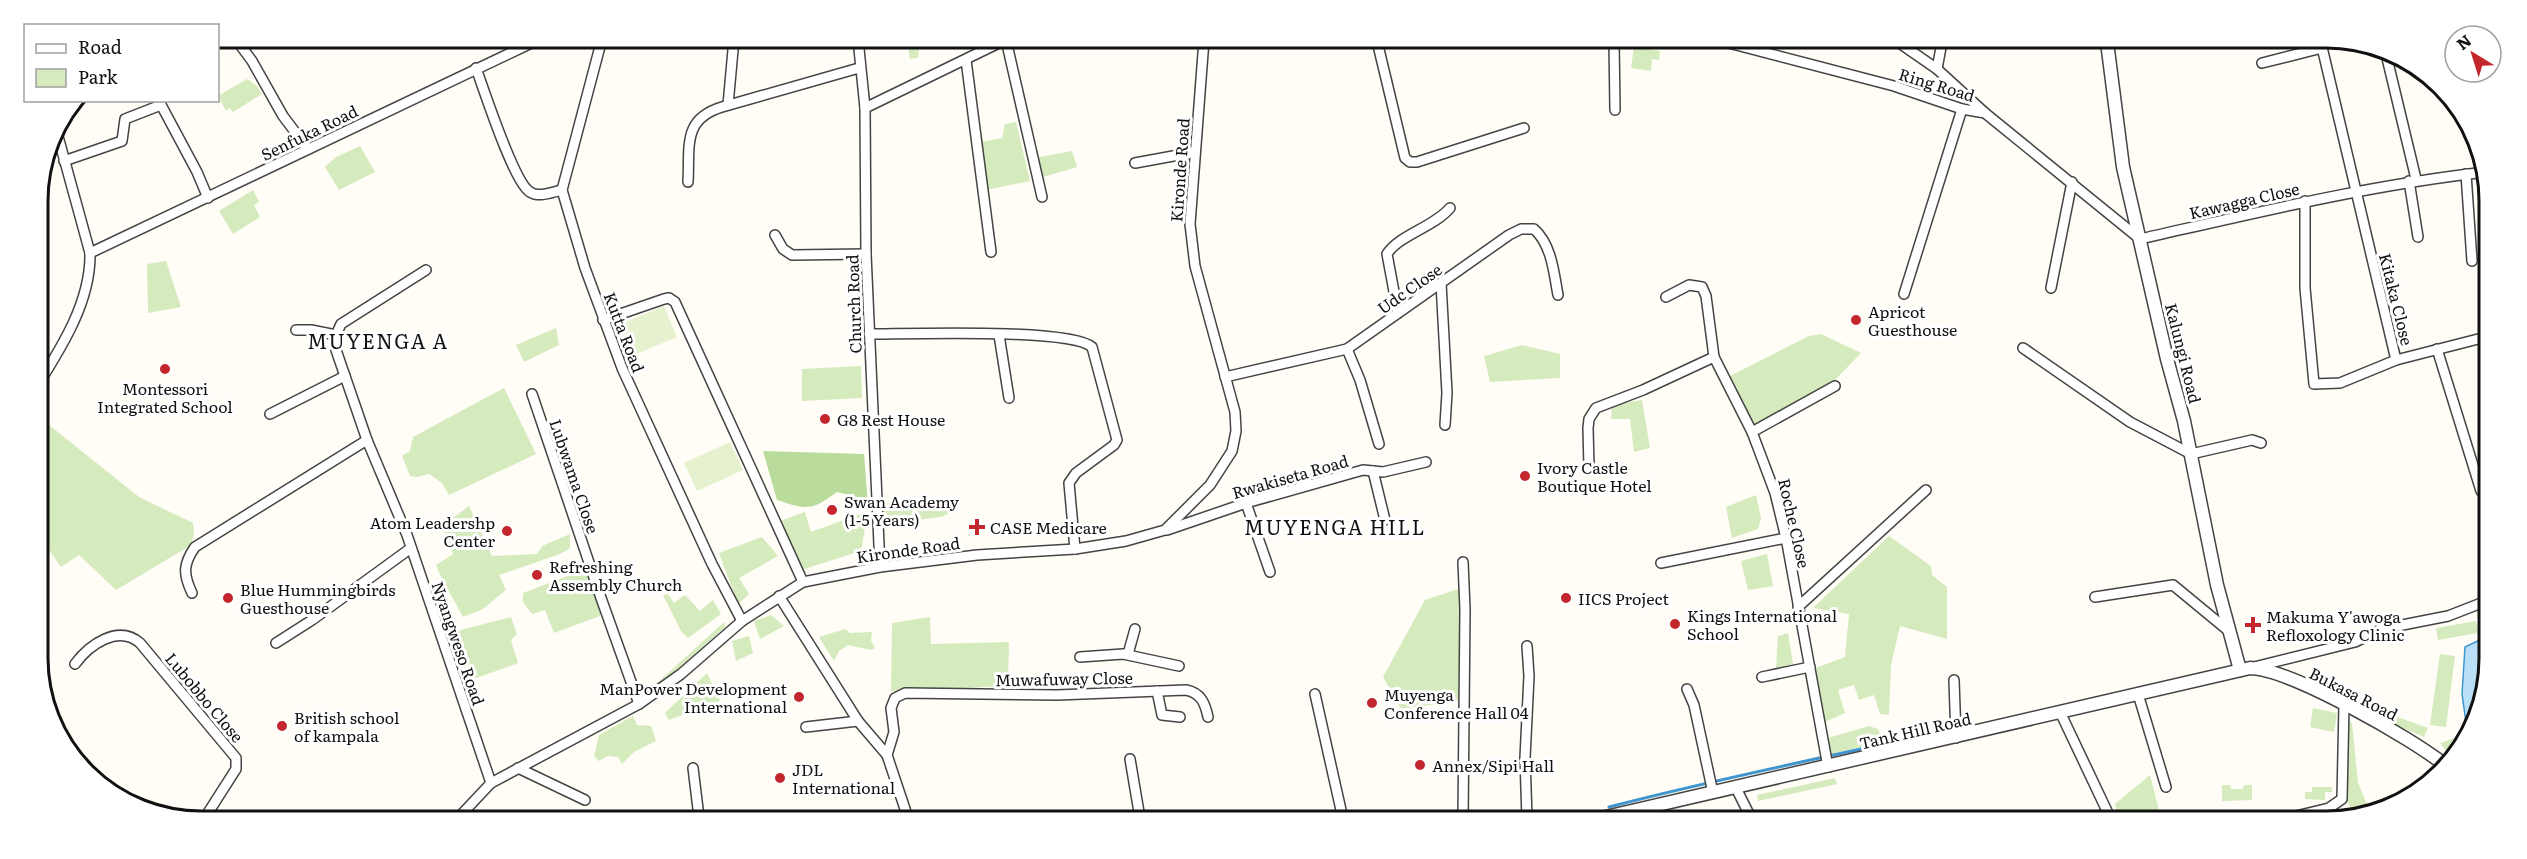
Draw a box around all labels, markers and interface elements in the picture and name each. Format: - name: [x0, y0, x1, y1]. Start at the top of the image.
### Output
- legend: [24, 24, 219, 102]
- north arrow: [2443, 24, 2503, 84]
- text: N: [2450, 28, 2476, 55]
- text: Road: [78, 33, 122, 60]
- street label: Ring Road: [1896, 61, 1978, 107]
- text: Park: [78, 63, 119, 90]
- street label: Senfuka Road: [257, 98, 362, 166]
- street label: Kironde Road: [1163, 117, 1195, 223]
- street label: Kawagga Close: [2186, 176, 2302, 224]
- street label: Kitaka Close: [2374, 250, 2420, 348]
- street label: Church Road: [839, 254, 867, 354]
- street label: Udc Close: [1372, 257, 1446, 319]
- street label: Kutta Road: [599, 288, 651, 376]
- place label: Apricot Guesthouse: [1868, 299, 1957, 341]
- street label: Kalungi Road: [2160, 300, 2208, 406]
- marker: Apricot Guesthouse: [1849, 313, 1863, 327]
- district label: MUYENGA A: [307, 325, 449, 355]
- marker: Montessori Integrated School: [158, 362, 172, 376]
- place label: Montessori Integrated School: [97, 376, 233, 418]
- place label: G8 Rest House: [837, 407, 945, 431]
- marker: G8 Rest House: [818, 412, 832, 426]
- street label: Lubwama Close: [544, 416, 606, 536]
- street label: Rwakiseta Road: [1229, 448, 1351, 504]
- place label: Ivory Castle Boutique Hotel: [1537, 455, 1652, 497]
- marker: Ivory Castle Boutique Hotel: [1518, 469, 1532, 483]
- street label: Roche Close: [1773, 476, 1817, 570]
- place label: Swan Academy (1-5 Years): [844, 489, 960, 531]
- marker: Swan Academy (1-5 Years): [825, 503, 839, 517]
- place label: Atom Leadershp Center: [370, 510, 495, 552]
- district label: MUYENGA HILL: [1244, 511, 1426, 541]
- place label: CASE Medicare: [990, 515, 1107, 539]
- marker: CASE Medicare: [968, 518, 986, 536]
- marker: Atom Leadershp Center: [500, 524, 514, 538]
- street label: Kironde Road: [855, 530, 962, 568]
- place label: Refreshing Assembly Church: [549, 554, 683, 596]
- marker: Refreshing Assembly Church: [530, 568, 544, 582]
- place label: Blue Hummingbirds Guesthouse: [240, 577, 396, 619]
- street label: Nyangweso Road: [427, 578, 492, 708]
- place label: IICS Project: [1578, 586, 1670, 610]
- marker: Blue Hummingbirds Guesthouse: [221, 591, 235, 605]
- marker: IICS Project: [1559, 591, 1573, 605]
- place label: Kings International School: [1687, 603, 1837, 645]
- place label: Makuma Y'awoga Refloxology Clinic: [2266, 604, 2404, 646]
- marker: Makuma Y'awoga Refloxology Clinic: [2244, 616, 2262, 634]
- marker: Kings International School: [1668, 617, 1682, 631]
- street label: Lubobbo Close: [160, 647, 250, 747]
- street label: Bukasa Road: [2305, 660, 2403, 726]
- street label: Muwafuway Close: [995, 665, 1133, 691]
- place label: ManPower Development International: [599, 676, 788, 718]
- place label: Muyenga Conference Hall 04: [1384, 682, 1529, 724]
- marker: ManPower Development International: [792, 690, 806, 704]
- marker: Muyenga Conference Hall 04: [1365, 696, 1379, 710]
- place label: British school of kampala: [294, 705, 399, 747]
- street label: Tank Hill Road: [1857, 705, 1974, 755]
- marker: British school of kampala: [275, 719, 289, 733]
- place label: Annex/Sipi Hall: [1432, 753, 1554, 777]
- place label: JDL International: [792, 757, 895, 799]
- marker: Annex/Sipi Hall: [1413, 758, 1427, 772]
- marker: JDL International: [773, 771, 787, 785]

